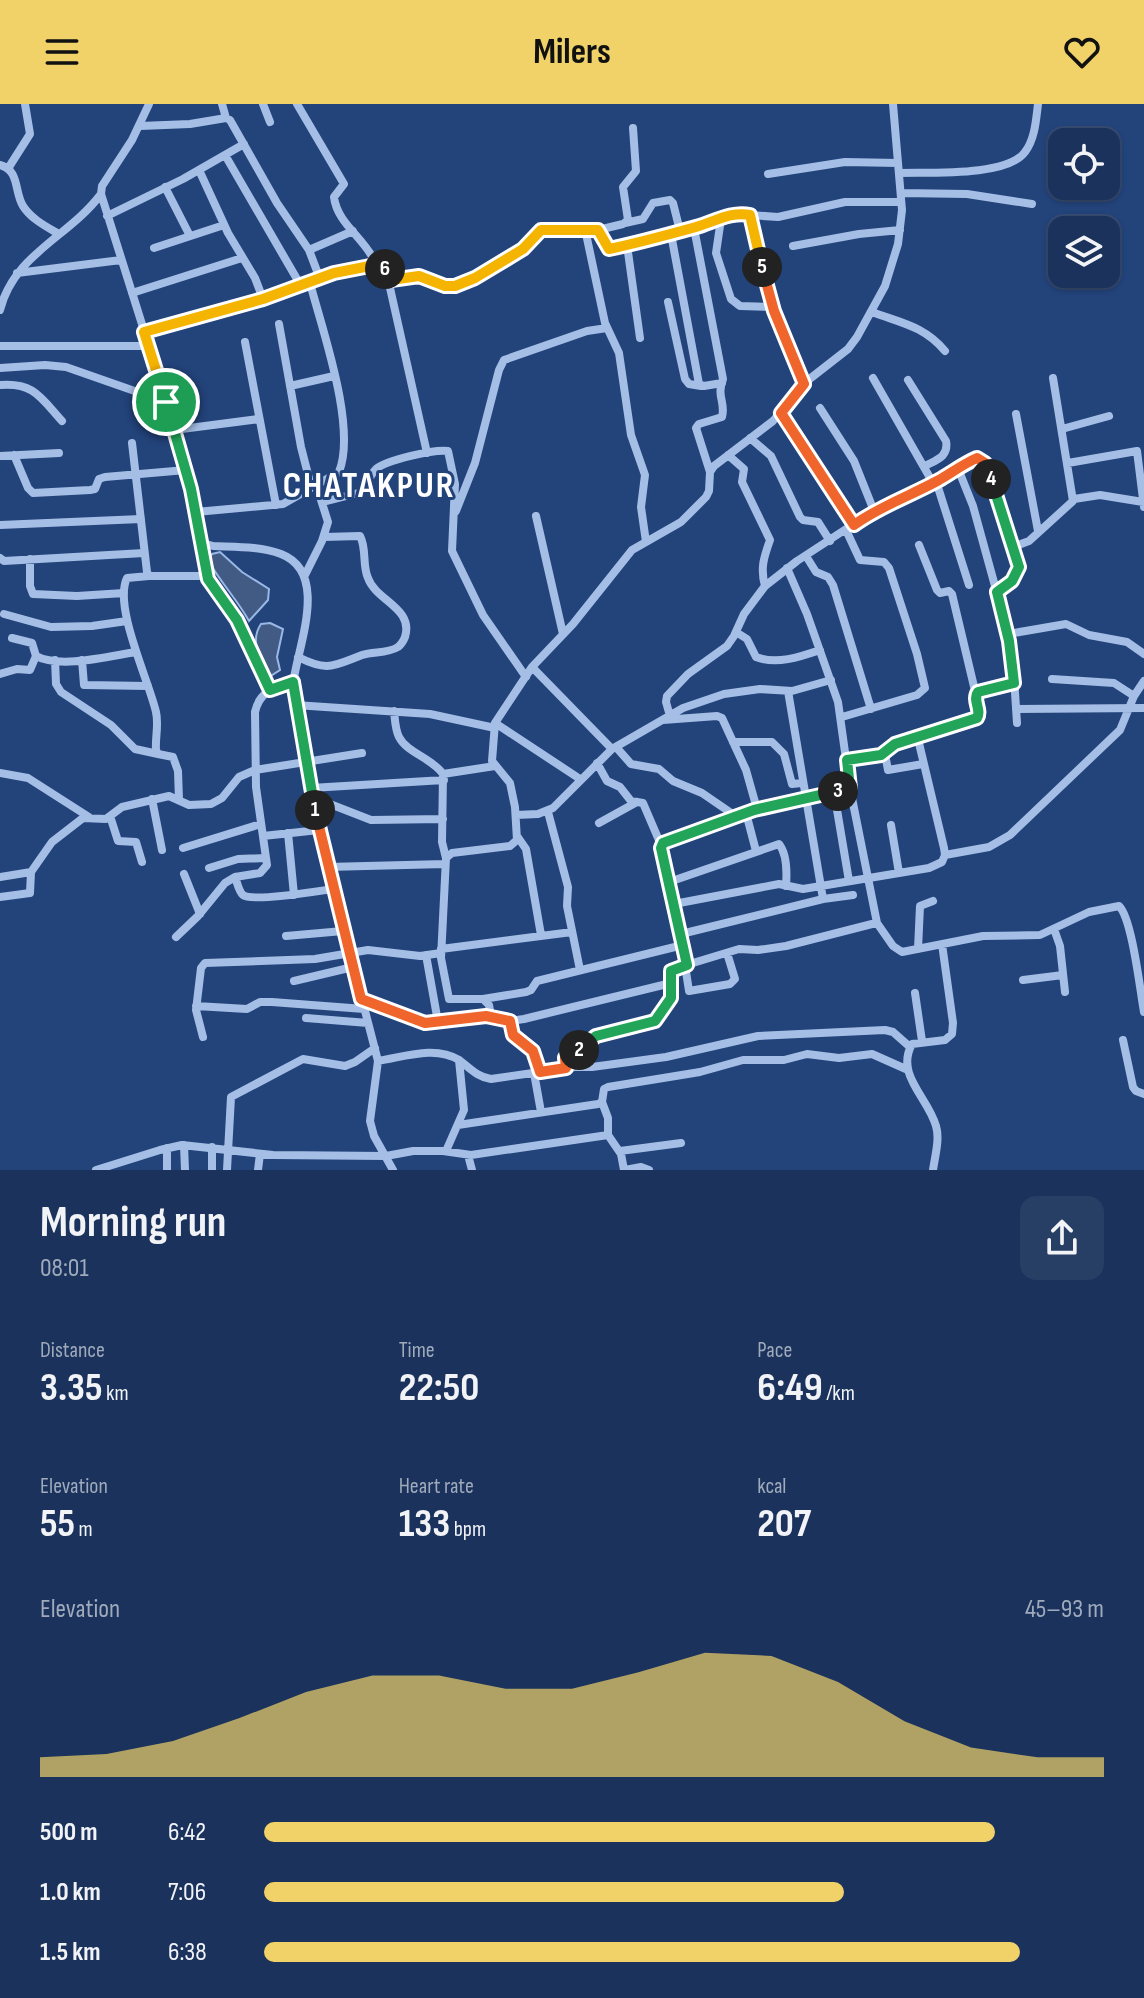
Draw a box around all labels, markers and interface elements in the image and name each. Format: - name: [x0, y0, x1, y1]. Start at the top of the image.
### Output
- icon: menu: [40, 30, 84, 74]
- icon: heart: [1060, 30, 1104, 74]
- text: Milers: [533, 31, 611, 74]
- map controls: [1048, 128, 1120, 288]
- button: locate: [1048, 128, 1120, 200]
- button: layers: [1048, 216, 1120, 288]
- pin: 5: [742, 247, 782, 287]
- pin: 6: [365, 249, 405, 289]
- text: 5: [757, 253, 767, 280]
- text: 6: [380, 255, 390, 282]
- pin: [132, 368, 200, 436]
- icon: arrive: [144, 380, 188, 424]
- pin: 4: [971, 459, 1011, 499]
- district label: CHATAKPUR: [283, 465, 455, 508]
- text: 4: [986, 465, 996, 492]
- pin: 3: [818, 771, 858, 811]
- text: 3: [833, 777, 843, 804]
- pin: 1: [295, 790, 335, 830]
- text: 1: [311, 796, 319, 823]
- pin: 2: [559, 1030, 599, 1070]
- text: 2: [574, 1036, 584, 1063]
- text: Morning run: [40, 1196, 226, 1249]
- button: share: [1020, 1196, 1104, 1280]
- text: 08:01: [40, 1253, 89, 1284]
- text: Distance: [40, 1337, 105, 1364]
- text: Time: [399, 1337, 435, 1364]
- text: Pace: [757, 1337, 792, 1364]
- text: 3.35: [40, 1364, 103, 1412]
- text: 22:50: [399, 1364, 479, 1412]
- text: 6:49: [757, 1364, 823, 1412]
- text: km: [103, 1380, 129, 1407]
- text: /km: [823, 1380, 855, 1407]
- text: Elevation: [40, 1473, 108, 1500]
- text: Heart rate: [399, 1473, 474, 1500]
- text: kcal: [757, 1473, 786, 1500]
- text: 55: [40, 1500, 75, 1548]
- text: 133: [399, 1500, 450, 1548]
- text: 207: [757, 1500, 811, 1548]
- text: m: [75, 1516, 93, 1543]
- text: bpm: [450, 1516, 486, 1543]
- text: Elevation: [40, 1594, 120, 1625]
- text: 45–93 m: [1025, 1594, 1104, 1625]
- text: 500 m: [40, 1817, 97, 1848]
- text: 6:42: [168, 1817, 206, 1848]
- text: 1.0 km: [40, 1877, 101, 1908]
- text: 7:06: [168, 1877, 206, 1908]
- text: 1.5 km: [40, 1937, 100, 1968]
- text: 6:38: [168, 1937, 207, 1968]

